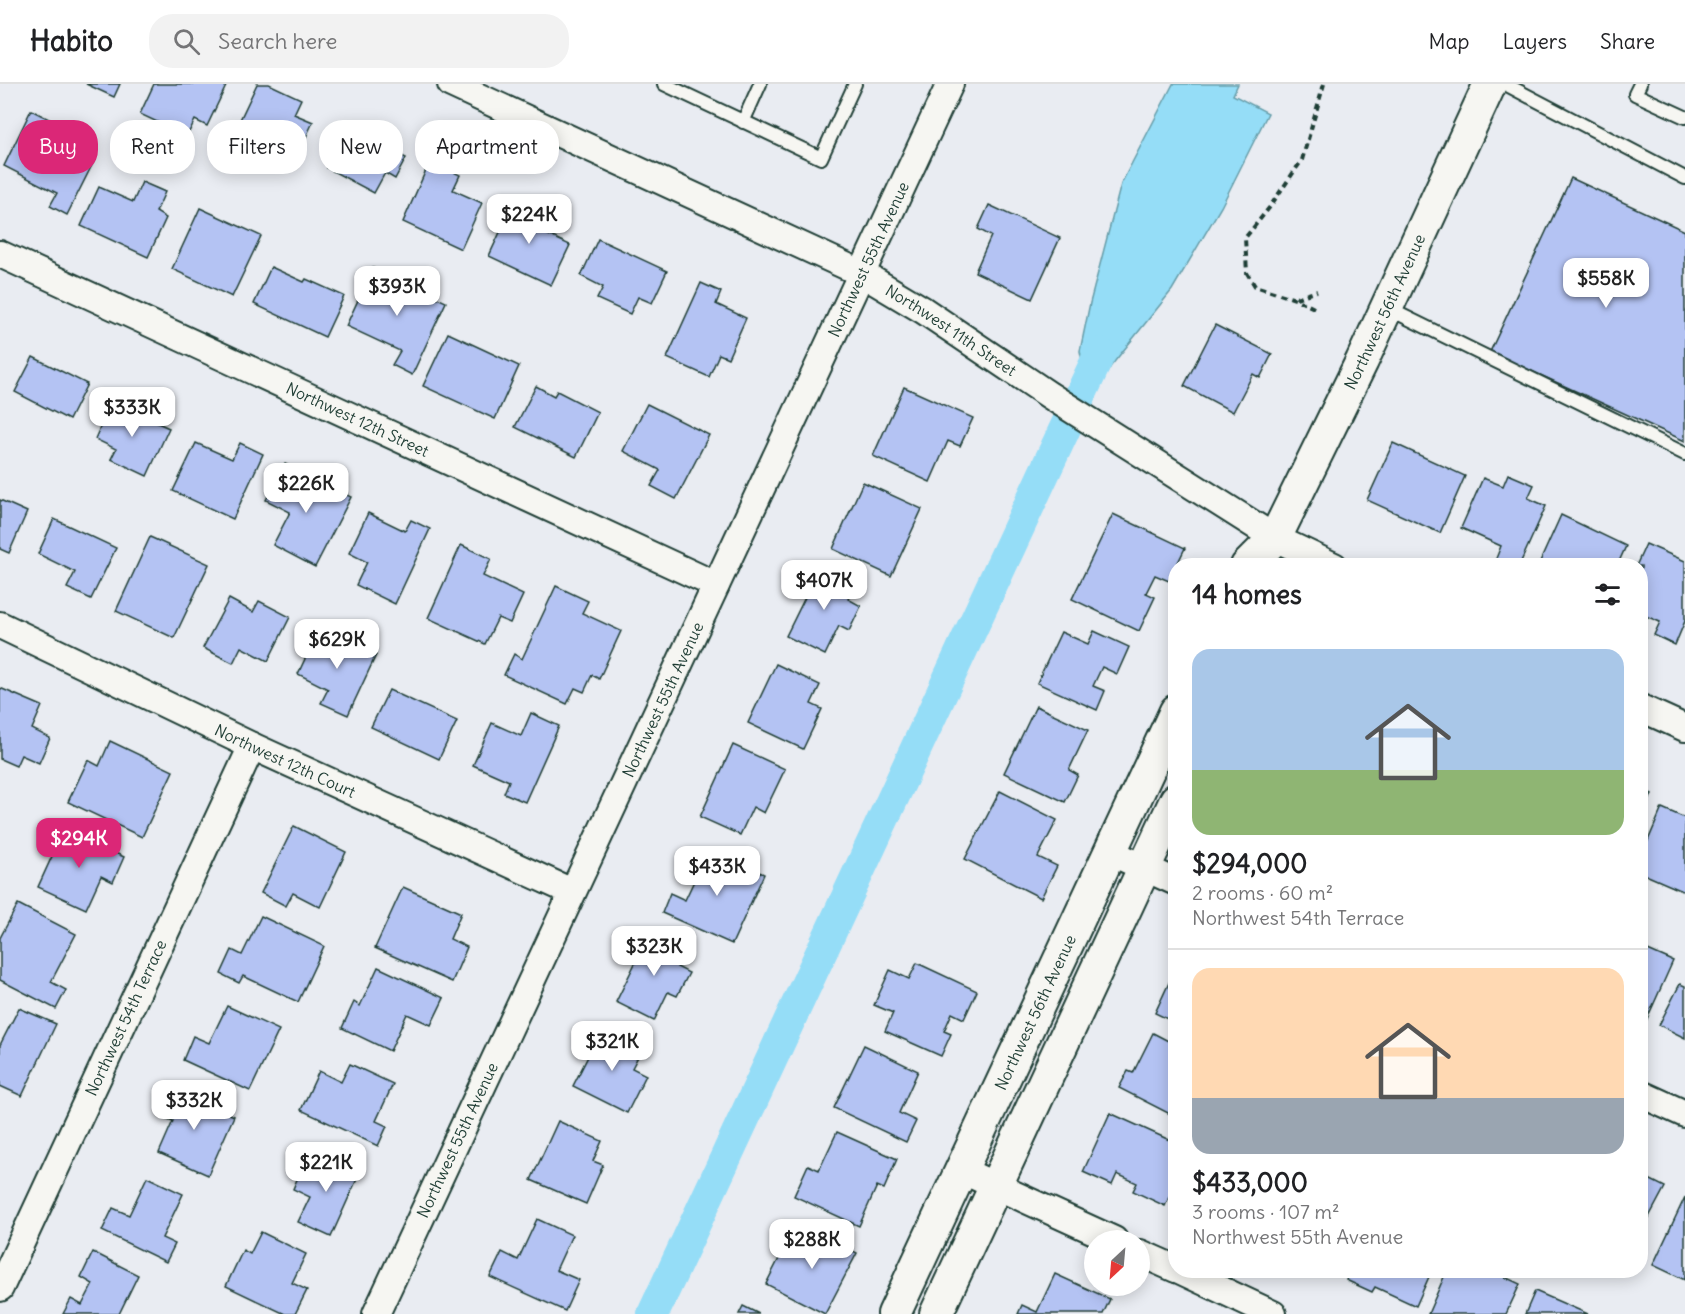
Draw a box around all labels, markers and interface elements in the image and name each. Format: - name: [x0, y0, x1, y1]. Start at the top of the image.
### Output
- search box: [149, 14, 569, 68]
- text: Habito: [30, 23, 113, 59]
- icon: search: [170, 25, 203, 58]
- text: Search here: [218, 27, 337, 55]
- text: Map: [1429, 28, 1469, 55]
- text: Layers: [1502, 28, 1567, 55]
- text: Share: [1600, 28, 1655, 55]
- chip: Buy: [18, 120, 98, 174]
- chip: Rent: [110, 120, 195, 174]
- chip: Filters: [207, 120, 307, 174]
- chip: New: [319, 120, 403, 174]
- chip: Apartment: [415, 120, 559, 174]
- street label: Northwest 55th Avenue: [823, 178, 913, 340]
- pin: $224K: [487, 194, 571, 245]
- text: $224K: [501, 201, 557, 226]
- street label: Northwest 56th Avenue: [1340, 231, 1429, 393]
- pin: $558K: [1564, 258, 1648, 309]
- text: $558K: [1577, 265, 1635, 290]
- pin: $393K: [355, 266, 439, 317]
- text: $393K: [368, 273, 426, 298]
- street label: Northwest 11th Street: [882, 280, 1021, 380]
- street label: Northwest 12th Street: [283, 378, 433, 461]
- pin: $333K: [90, 387, 174, 438]
- text: $333K: [103, 394, 161, 419]
- pin: $226K: [264, 463, 348, 514]
- text: $226K: [278, 470, 334, 495]
- pin: $407K: [782, 560, 866, 611]
- text: $407K: [795, 567, 853, 592]
- text: 14 homes: [1192, 578, 1302, 611]
- icon: filters: [1591, 578, 1624, 611]
- pin: $629K: [295, 619, 379, 670]
- street label: Northwest 55th Avenue: [618, 619, 708, 781]
- text: $629K: [308, 626, 366, 651]
- icon: home: [1354, 688, 1462, 796]
- street label: Northwest 12th Court: [212, 720, 359, 802]
- pin: $294K: [37, 818, 121, 869]
- text: $294K: [50, 825, 108, 850]
- pin: $433K: [675, 846, 759, 897]
- text: $294,000: [1192, 847, 1307, 880]
- text: $433K: [688, 853, 746, 878]
- text: 2 rooms · 60 m²: [1192, 880, 1333, 905]
- text: Northwest 54th Terrace: [1192, 905, 1404, 930]
- pin: $323K: [612, 926, 696, 977]
- street label: Northwest 56th Avenue: [990, 931, 1080, 1093]
- text: $323K: [625, 933, 683, 958]
- street label: Northwest 54th Terrace: [81, 937, 171, 1099]
- icon: home: [1354, 1007, 1462, 1115]
- pin: $321K: [570, 1021, 654, 1072]
- text: $321K: [585, 1028, 639, 1053]
- street label: Northwest 55th Avenue: [412, 1059, 502, 1221]
- pin: $332K: [152, 1080, 236, 1131]
- text: $332K: [165, 1087, 223, 1112]
- pin: $221K: [284, 1142, 368, 1193]
- text: $221K: [299, 1149, 353, 1174]
- text: $433,000: [1192, 1166, 1308, 1199]
- text: 3 rooms · 107 m²: [1192, 1199, 1340, 1224]
- pin: $288K: [770, 1219, 854, 1270]
- text: Northwest 55th Avenue: [1192, 1224, 1403, 1249]
- text: $288K: [783, 1226, 841, 1251]
- north arrow: [1084, 1230, 1150, 1296]
- map controls: [1084, 1230, 1150, 1296]

